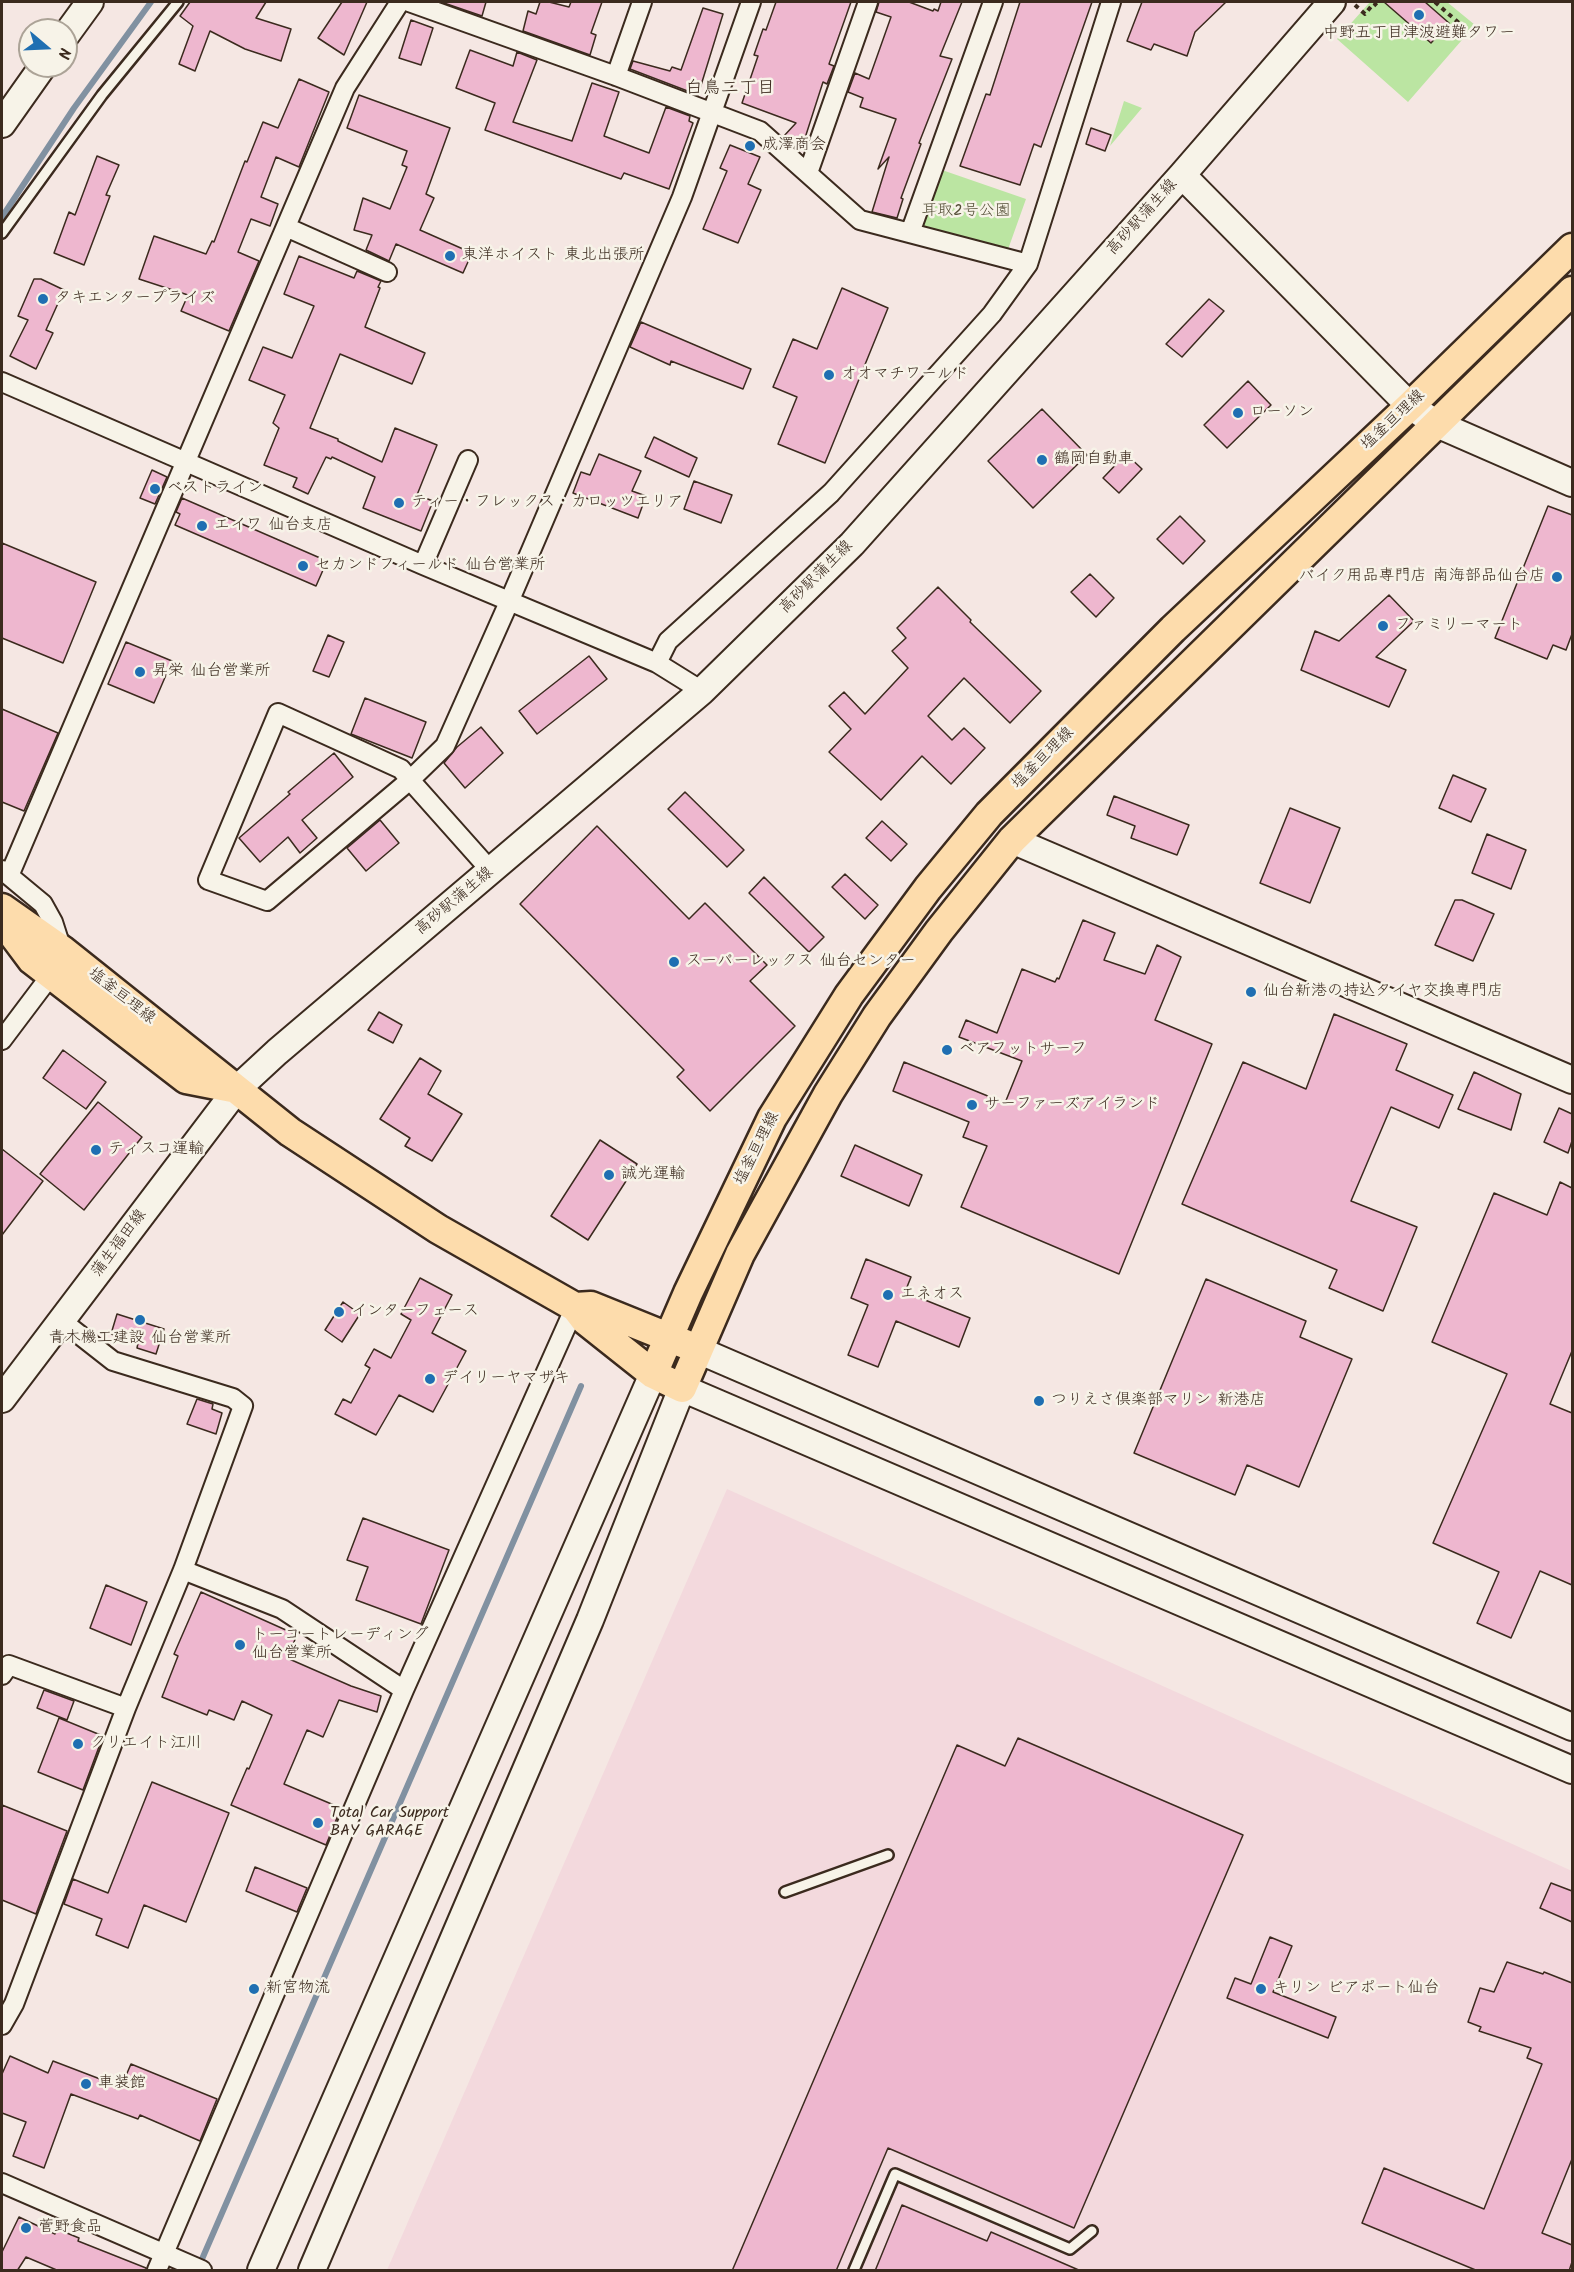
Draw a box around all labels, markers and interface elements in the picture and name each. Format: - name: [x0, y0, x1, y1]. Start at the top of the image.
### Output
- marker: 中野五丁目津波避難タワー: [1412, 8, 1426, 22]
- north arrow: [18, 18, 78, 78]
- place label: 中野五丁目津波避難タワー: [1323, 24, 1515, 44]
- text: N: [50, 45, 77, 62]
- district label: 白鳥二丁目: [685, 79, 775, 101]
- place label: 成澤商会: [762, 136, 826, 156]
- marker: 成澤商会: [743, 139, 757, 153]
- street label: 高砂駅蒲生線: [1104, 176, 1182, 260]
- park label: 耳取2号公園: [921, 202, 1011, 222]
- place label: 東洋ホイスト 東北出張所: [462, 246, 644, 266]
- marker: 東洋ホイスト 東北出張所: [443, 249, 457, 263]
- place label: タキエンタープライズ: [55, 289, 215, 309]
- marker: タキエンタープライズ: [36, 292, 50, 306]
- place label: オオマチワールド: [841, 365, 969, 385]
- marker: オオマチワールド: [822, 368, 836, 382]
- street label: 塩釜亘理線: [1358, 387, 1430, 455]
- place label: ローソン: [1250, 403, 1314, 423]
- marker: ローソン: [1231, 406, 1245, 420]
- place label: 鶴岡自動車: [1054, 450, 1134, 470]
- marker: 鶴岡自動車: [1035, 453, 1049, 467]
- place label: ベストライン: [167, 479, 263, 499]
- marker: ベストライン: [148, 482, 162, 496]
- place label: ティー・フレックス・カロッツエリア: [411, 493, 683, 513]
- marker: ティー・フレックス・カロッツエリア: [392, 496, 406, 510]
- place label: エイワ 仙台支店: [214, 516, 332, 536]
- marker: エイワ 仙台支店: [195, 519, 209, 533]
- street label: 高砂駅蒲生線: [776, 537, 858, 619]
- place label: セカンドフィールド 仙台営業所: [315, 556, 545, 576]
- marker: セカンドフィールド 仙台営業所: [296, 559, 310, 573]
- place label: バイク用品専門店 南海部品仙台店: [1299, 567, 1545, 587]
- marker: バイク用品専門店 南海部品仙台店: [1550, 570, 1564, 584]
- place label: ファミリーマート: [1395, 616, 1523, 636]
- marker: ファミリーマート: [1376, 619, 1390, 633]
- place label: 昇栄 仙台営業所: [152, 662, 270, 682]
- marker: 昇栄 仙台営業所: [133, 665, 147, 679]
- street label: 塩釜亘理線: [1009, 724, 1079, 794]
- street label: 高砂駅蒲生線: [412, 864, 498, 940]
- place label: スーパーレックス 仙台センター: [686, 952, 916, 972]
- marker: スーパーレックス 仙台センター: [667, 955, 681, 969]
- street label: 塩釜亘理線: [84, 965, 158, 1029]
- place label: 仙台新港の持込タイヤ交換専門店: [1263, 982, 1503, 1002]
- marker: 仙台新港の持込タイヤ交換専門店: [1244, 985, 1258, 999]
- place label: ベアフットサーフ: [959, 1040, 1087, 1060]
- marker: ベアフットサーフ: [940, 1043, 954, 1057]
- place label: サーファーズアイランド: [984, 1095, 1160, 1115]
- marker: サーファーズアイランド: [965, 1098, 979, 1112]
- street label: 塩釜亘理線: [731, 1109, 785, 1189]
- place label: ティスコ運輸: [108, 1140, 204, 1160]
- marker: ティスコ運輸: [89, 1143, 103, 1157]
- place label: 誠光運輸: [621, 1165, 685, 1185]
- marker: 誠光運輸: [602, 1168, 616, 1182]
- street label: 蒲生福田線: [88, 1206, 152, 1282]
- place label: エネオス: [900, 1285, 964, 1305]
- marker: エネオス: [881, 1288, 895, 1302]
- place label: インターフェース: [351, 1302, 479, 1322]
- marker: インターフェース: [332, 1305, 346, 1319]
- marker: 青木機工建設 仙台営業所: [133, 1313, 147, 1327]
- place label: 青木機工建設 仙台営業所: [49, 1329, 231, 1349]
- place label: デイリーヤマザキ: [442, 1369, 570, 1389]
- marker: デイリーヤマザキ: [423, 1372, 437, 1386]
- place label: つりえさ倶楽部マリン 新港店: [1051, 1391, 1265, 1411]
- marker: つりえさ倶楽部マリン 新港店: [1032, 1394, 1046, 1408]
- place label: トーコートレーディング 仙台営業所: [252, 1626, 429, 1664]
- marker: トーコートレーディング 仙台営業所: [233, 1638, 247, 1652]
- place label: クリエイト江川: [90, 1734, 202, 1754]
- marker: クリエイト江川: [71, 1737, 85, 1751]
- place label: Total Car Support BAY GARAGE: [330, 1804, 449, 1842]
- marker: Total Car Support BAY GARAGE: [311, 1816, 325, 1830]
- place label: 新宮物流: [266, 1979, 330, 1999]
- place label: キリン ビアポート仙台: [1273, 1979, 1439, 1999]
- marker: 新宮物流: [247, 1982, 261, 1996]
- marker: キリン ビアポート仙台: [1254, 1982, 1268, 1996]
- place label: 車装館: [98, 2074, 146, 2094]
- marker: 車装館: [79, 2077, 93, 2091]
- place label: 菅野食品: [38, 2218, 102, 2238]
- marker: 菅野食品: [19, 2221, 33, 2235]

